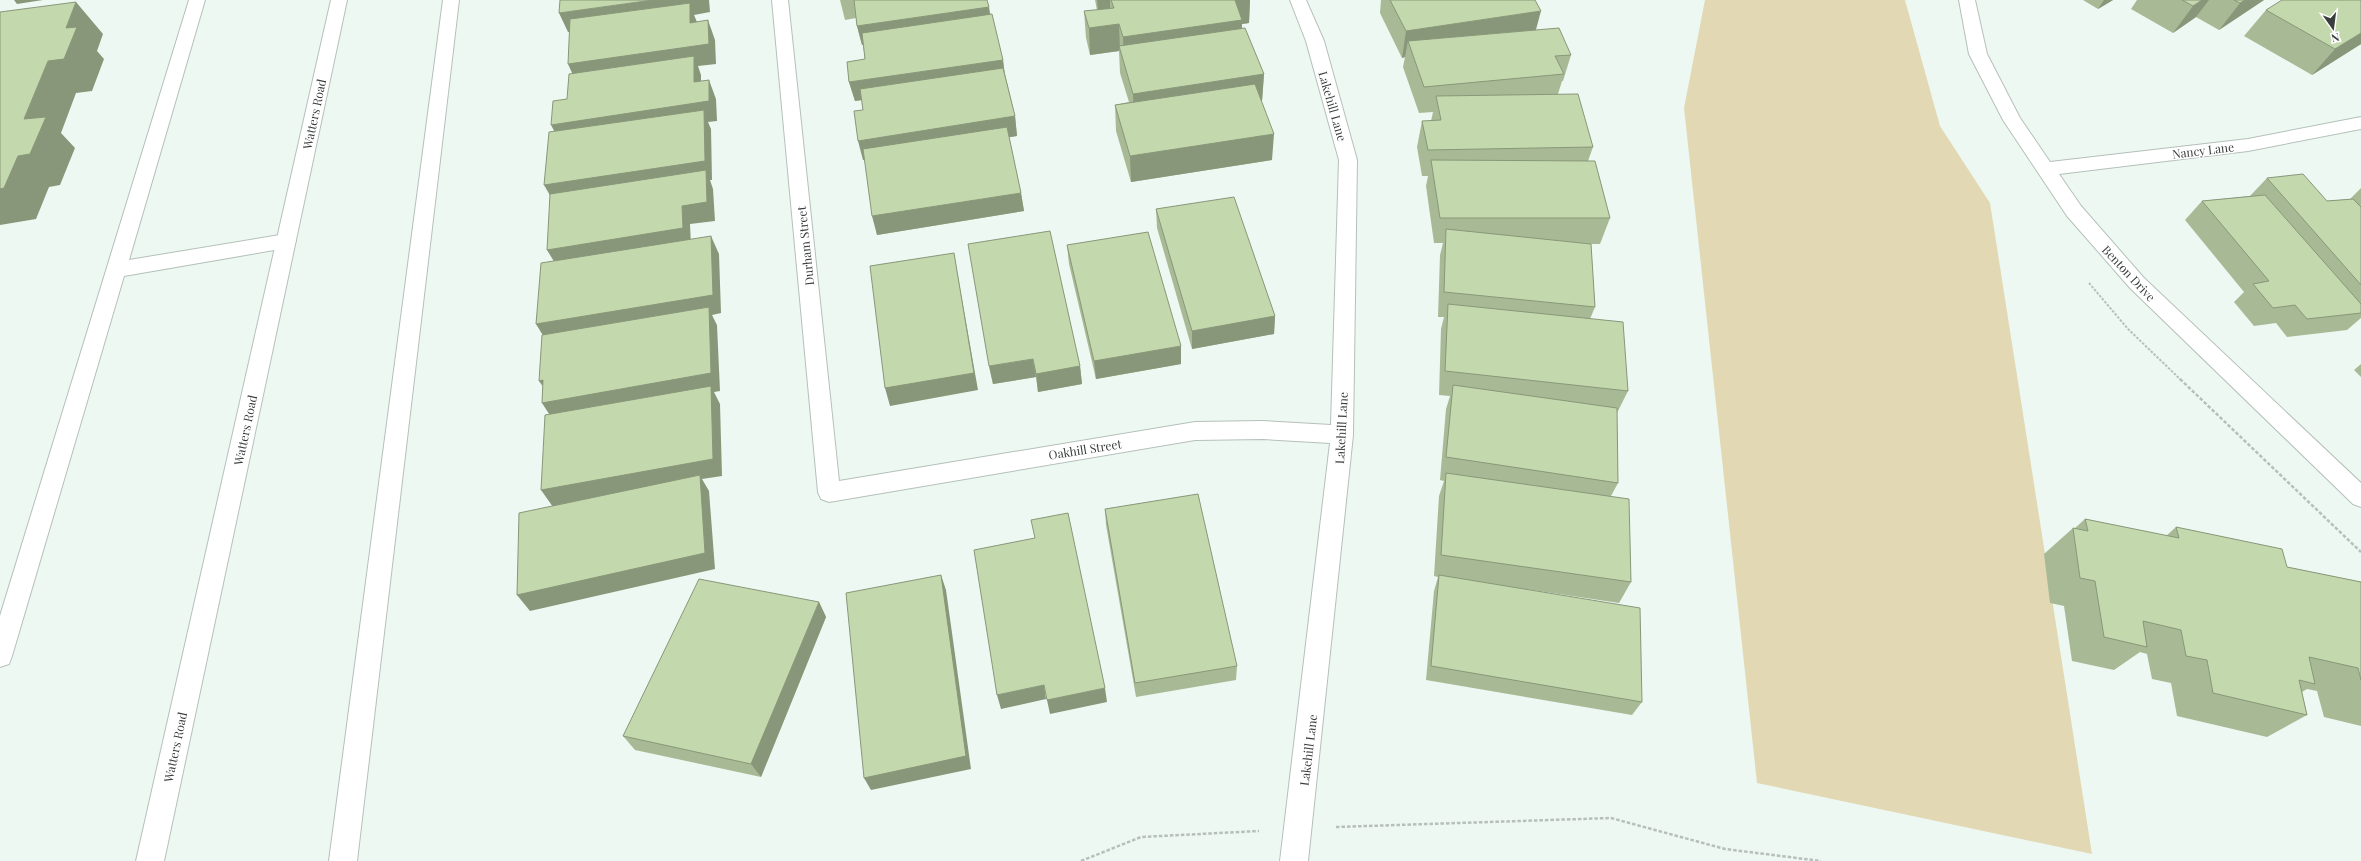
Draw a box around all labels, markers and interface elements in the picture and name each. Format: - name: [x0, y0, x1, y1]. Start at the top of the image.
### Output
- north arrow: [2313, 8, 2353, 48]
- text: N: [2330, 30, 2341, 46]
- street label: Lakehill Lane: [1315, 69, 1351, 143]
- street label: Watters Road: [299, 77, 329, 152]
- street label: Nancy Lane: [2171, 138, 2235, 162]
- street label: Durham Street: [793, 205, 817, 286]
- street label: Benton Drive: [2099, 242, 2159, 304]
- street label: Lakehill Lane: [1331, 392, 1351, 464]
- street label: Watters Road: [230, 393, 260, 468]
- street label: Oakhill Street: [1047, 435, 1123, 463]
- street label: Watters Road: [160, 710, 190, 785]
- street label: Lakehill Lane: [1296, 713, 1320, 787]

